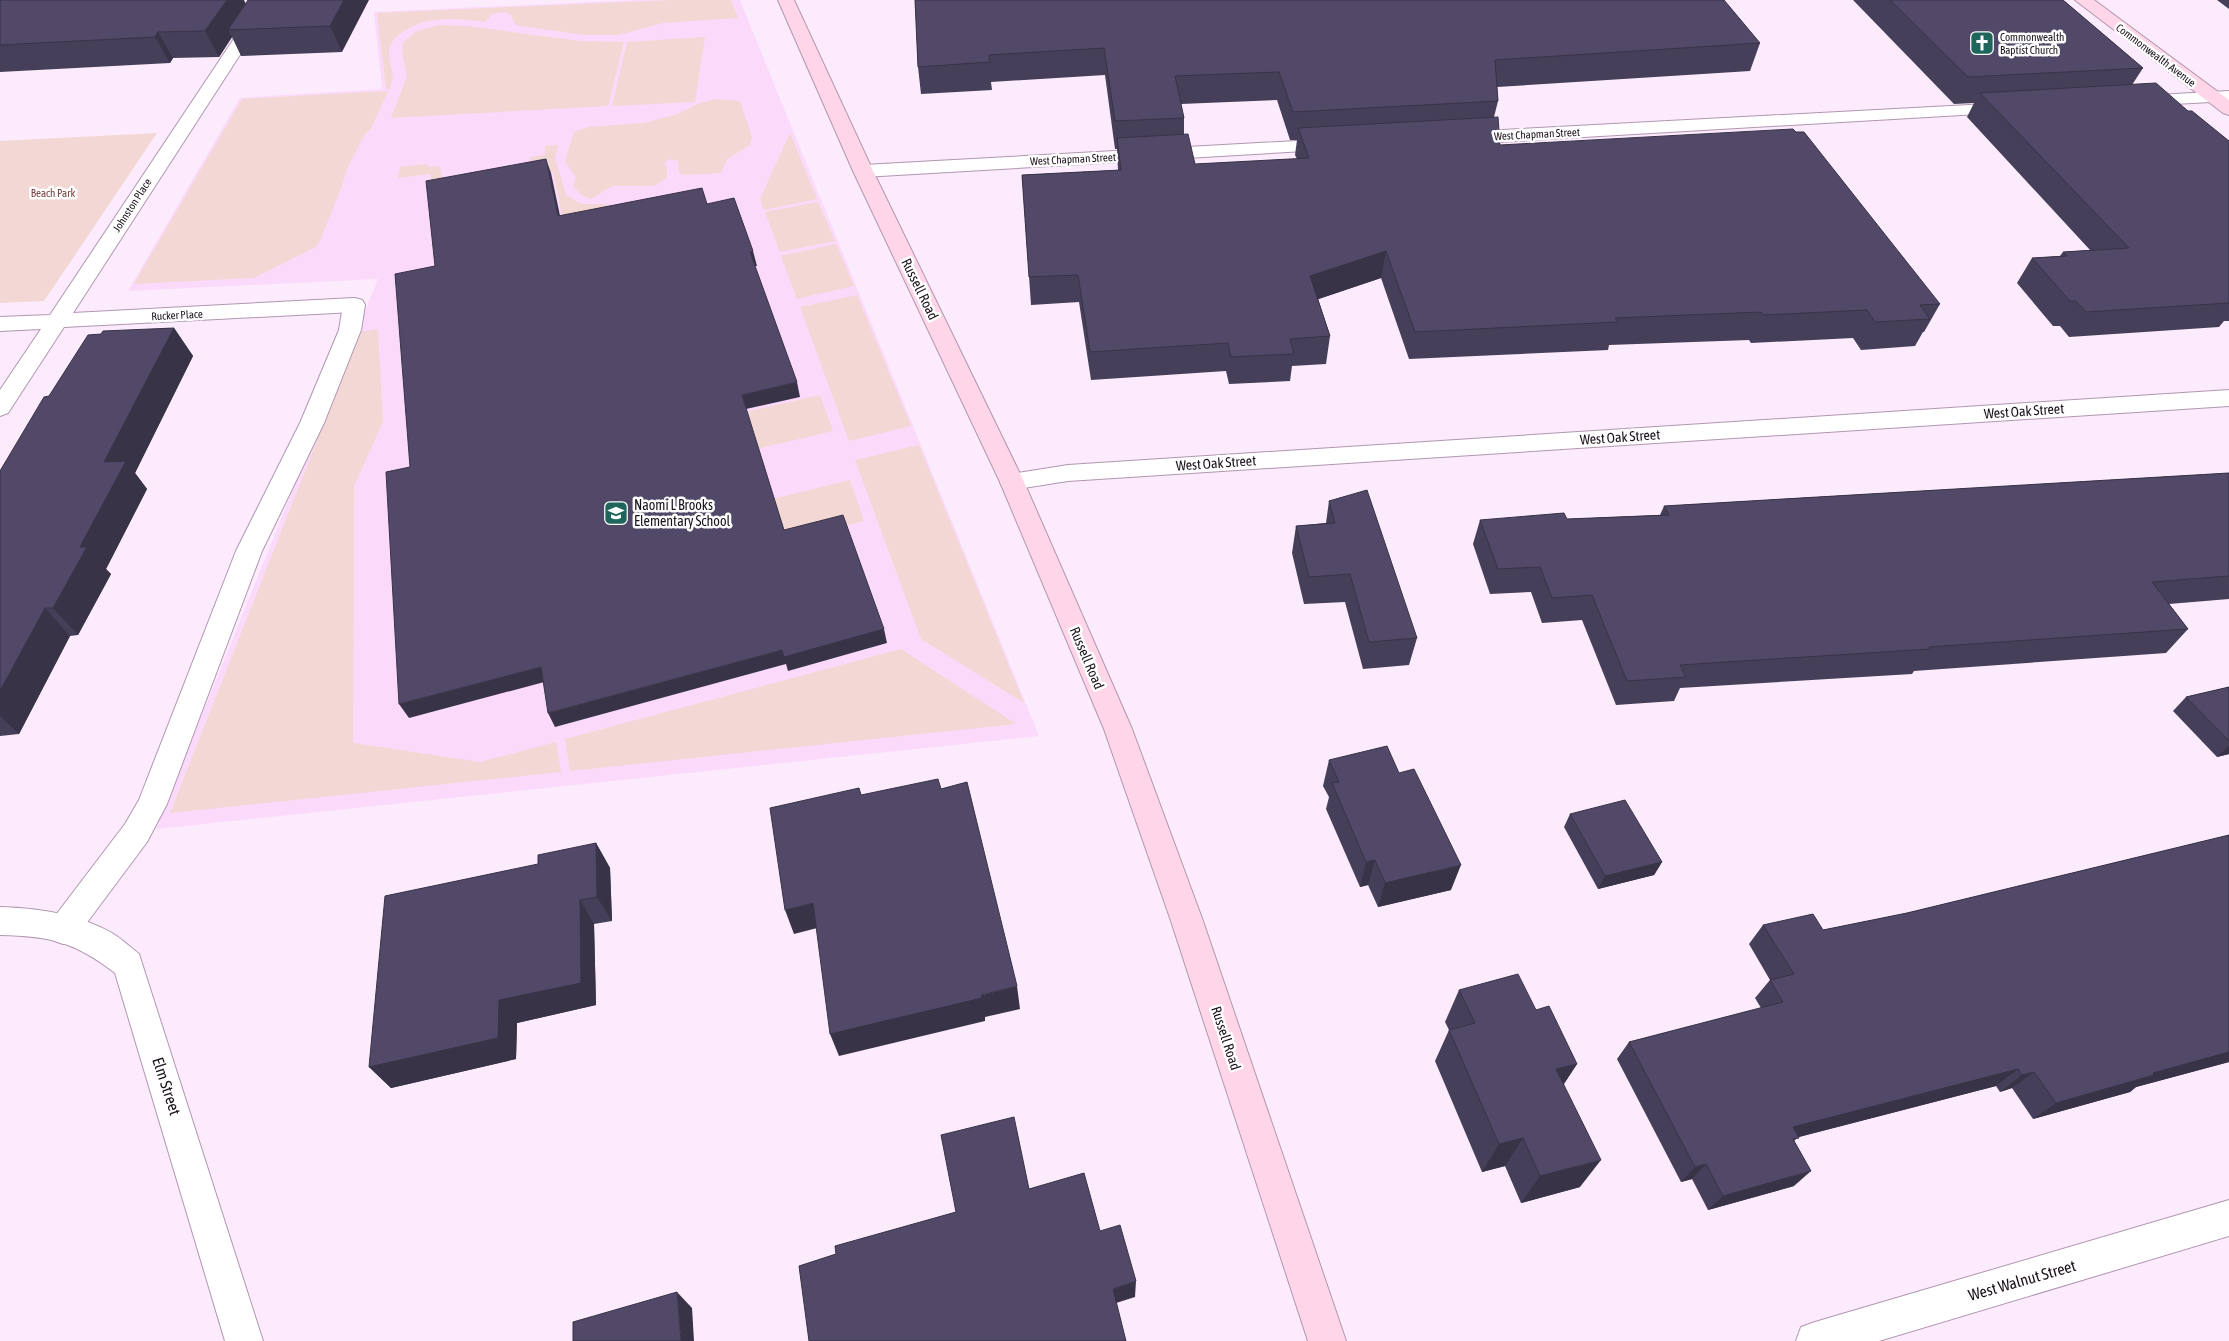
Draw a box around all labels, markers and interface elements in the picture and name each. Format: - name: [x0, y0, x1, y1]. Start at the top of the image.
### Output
- street label: Commonwealth Avenue: [2114, 21, 2198, 89]
- church icon: Commonwealth Baptist Church: [1969, 30, 1995, 56]
- place label: Commonwealth Baptist Church: [2000, 31, 2064, 56]
- street label: West Chapman Street: [1494, 126, 1580, 142]
- street label: West Chapman Street: [1030, 151, 1116, 167]
- street label: Johnston Place: [110, 176, 154, 234]
- park label: Beach Park: [31, 187, 75, 199]
- street label: Russell Road: [898, 256, 942, 322]
- street label: Rucker Place: [151, 308, 203, 322]
- street label: West Oak Street: [1983, 400, 2065, 422]
- street label: West Oak Street: [1579, 426, 1661, 448]
- street label: West Oak Street: [1175, 452, 1257, 474]
- place label: Naomi L Brooks Elementary School: [634, 497, 730, 529]
- school or university icon: Naomi L Brooks Elementary School: [603, 500, 629, 526]
- street label: Russell Road: [1067, 624, 1107, 692]
- street label: Russell Road: [1208, 1004, 1244, 1072]
- street label: Elm Street: [149, 1055, 185, 1118]
- street label: West Walnut Street: [1966, 1256, 2078, 1304]

